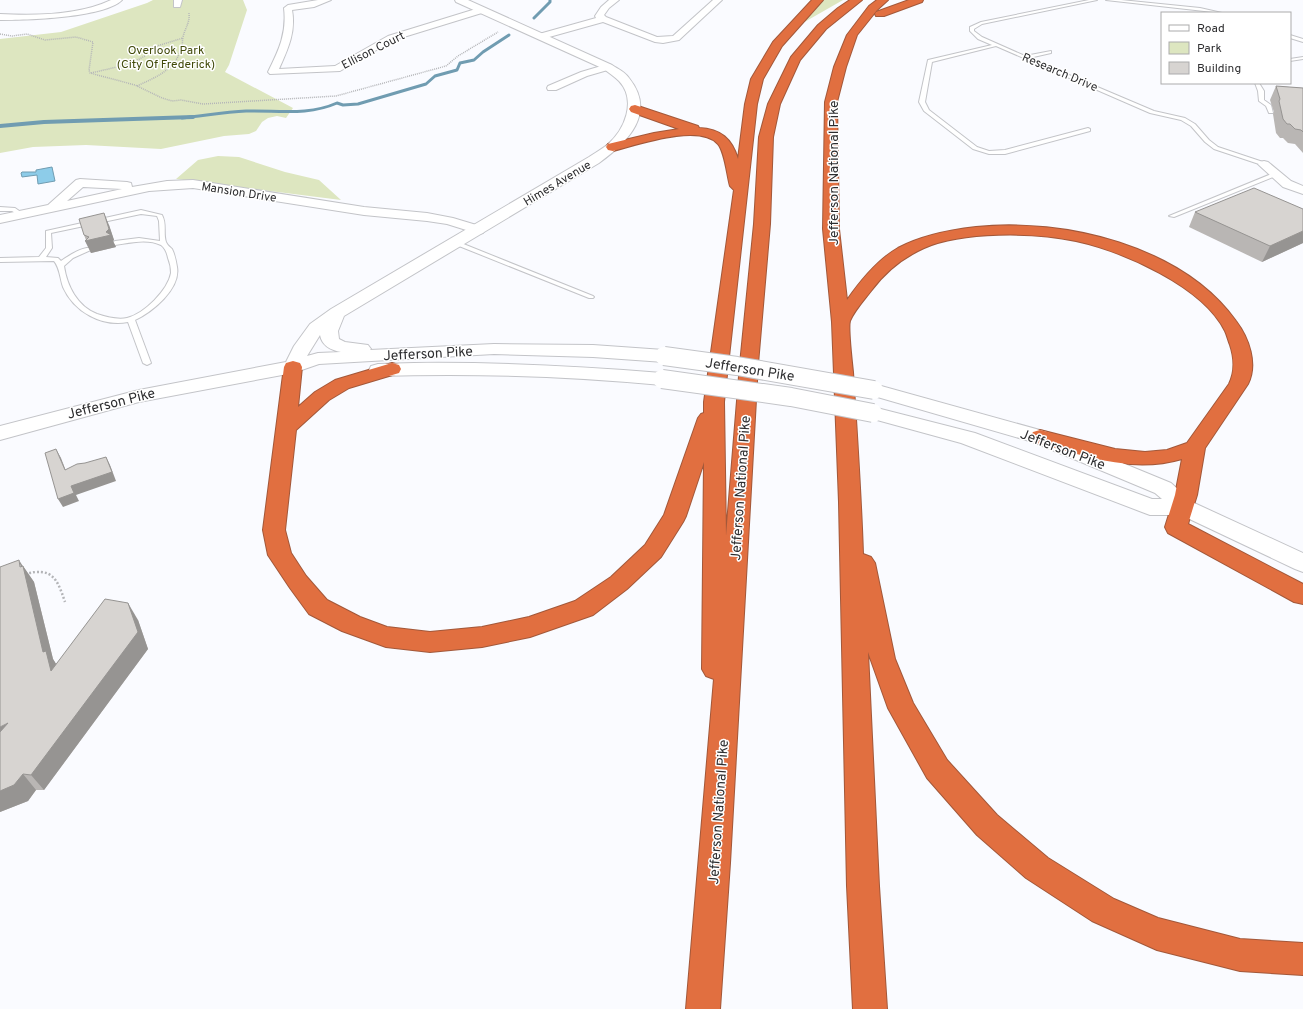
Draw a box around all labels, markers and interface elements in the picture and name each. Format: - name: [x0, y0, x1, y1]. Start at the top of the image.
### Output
- legend: [1161, 12, 1291, 84]
- text: Road: [1197, 21, 1225, 37]
- street label: Ellison Court: [339, 28, 408, 74]
- text: Park: [1197, 41, 1222, 57]
- park label: Overlook Park (City Of Frederick): [117, 43, 215, 73]
- street label: Research Drive: [1019, 50, 1100, 96]
- text: Building: [1197, 61, 1241, 77]
- street label: Jefferson National Pike: [826, 100, 843, 246]
- street label: Himes Avenue: [521, 157, 594, 210]
- street label: Mansion Drive: [200, 179, 278, 207]
- street label: Jefferson Pike: [383, 344, 473, 365]
- street label: Jefferson Pike: [704, 355, 795, 386]
- street label: Jefferson Pike: [66, 385, 157, 424]
- street label: Jefferson National Pike: [728, 415, 755, 561]
- street label: Jefferson Pike: [1017, 426, 1107, 474]
- street label: Jefferson National Pike: [706, 739, 733, 885]

